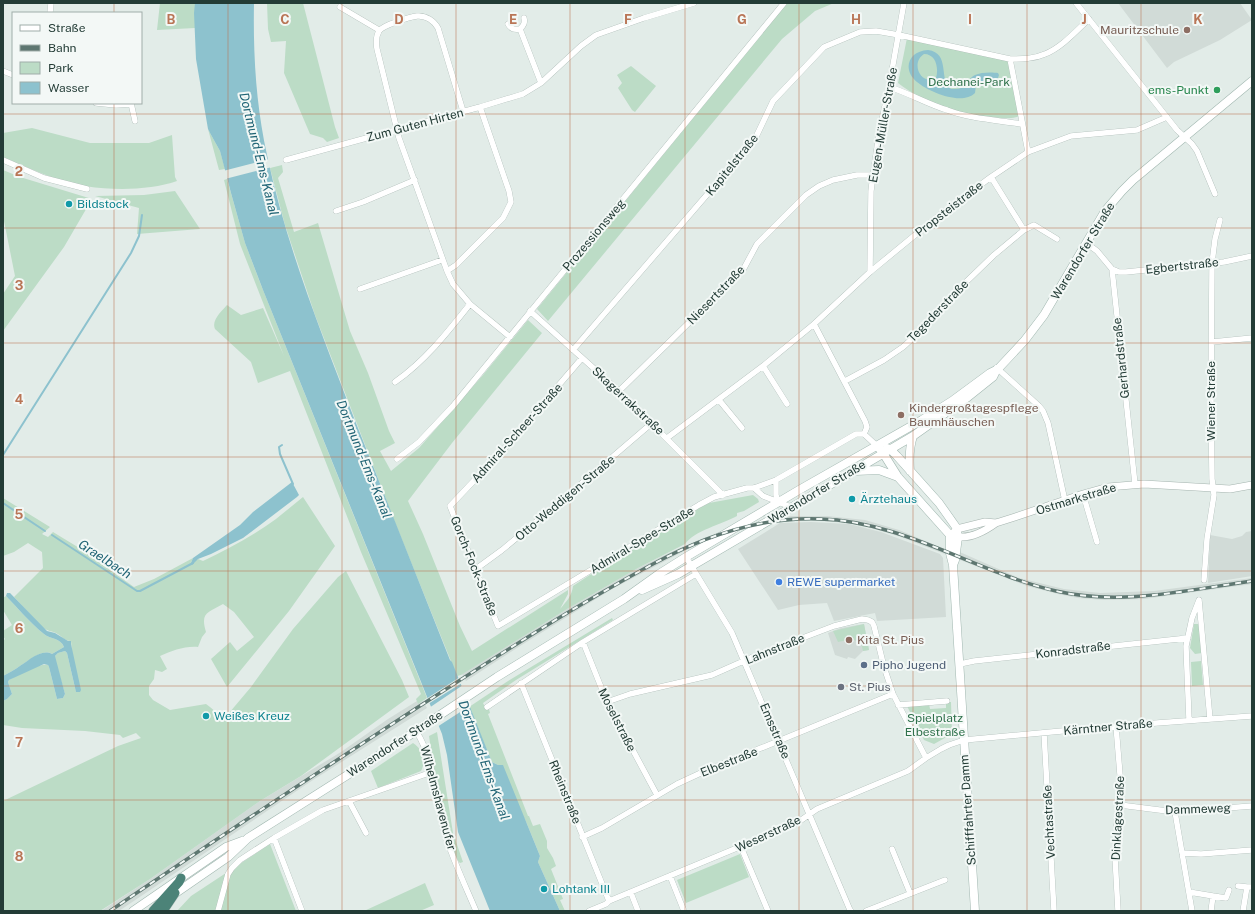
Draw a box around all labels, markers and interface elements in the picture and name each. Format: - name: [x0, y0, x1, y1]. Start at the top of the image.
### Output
- legend: [12, 12, 142, 104]
- text: B: [167, 12, 176, 27]
- text: C: [280, 12, 290, 27]
- text: D: [394, 12, 404, 27]
- text: E: [509, 12, 517, 27]
- text: F: [624, 12, 632, 27]
- text: G: [737, 12, 747, 27]
- text: H: [851, 12, 861, 27]
- text: I: [968, 12, 972, 27]
- text: J: [1081, 12, 1087, 27]
- text: K: [1193, 12, 1203, 27]
- text: Straße: [48, 21, 86, 35]
- place label: Mauritzschule: [1100, 23, 1179, 37]
- marker: Mauritzschule: [1182, 25, 1192, 35]
- text: Bahn: [48, 41, 77, 55]
- text: Park: [48, 61, 74, 75]
- street label: Eugen-Müller-Straße: [866, 66, 900, 184]
- park label: Dechanei-Park: [928, 75, 1010, 89]
- text: Wasser: [48, 81, 89, 95]
- place label: ems-Punkt: [1148, 83, 1209, 97]
- marker: ems-Punkt: [1212, 85, 1222, 95]
- water label: Dortmund-Ems-Kanal: [236, 91, 282, 217]
- street label: Zum Guten Hirten: [365, 105, 465, 145]
- street label: Kapitelstraße: [703, 131, 761, 199]
- text: 2: [15, 164, 23, 179]
- street label: Propsteistraße: [912, 178, 986, 240]
- street label: Prozessionsweg: [560, 196, 628, 274]
- place label: Bildstock: [77, 197, 129, 211]
- marker: Bildstock: [64, 199, 74, 209]
- street label: Warendorfer Straße: [1048, 200, 1118, 302]
- street label: Egbertstraße: [1145, 255, 1219, 277]
- street label: Niesertstraße: [684, 263, 748, 327]
- street label: Tegederstraße: [905, 277, 971, 345]
- text: 3: [15, 278, 24, 293]
- street label: Gerhardstraße: [1110, 317, 1132, 399]
- street label: Wiener Straße: [1204, 361, 1218, 441]
- street label: Skagerrakstraße: [589, 364, 667, 438]
- street label: Admiral-Scheer-Straße: [469, 380, 565, 485]
- text: 4: [15, 392, 24, 407]
- water label: Dortmund-Ems-Kanal: [333, 398, 395, 520]
- place label: Kindergroßtagespflege Baumhäuschen: [909, 401, 1039, 429]
- marker: Kindergroßtagespflege Baumhäuschen: [896, 410, 906, 420]
- street label: Otto-Weddigen-Straße: [512, 452, 618, 544]
- street label: Warendorfer Straße: [766, 457, 868, 527]
- street label: Ostmarkstraße: [1034, 480, 1118, 518]
- place label: Ärztehaus: [860, 492, 917, 506]
- marker: Ärztehaus: [847, 494, 857, 504]
- street label: Admiral-Spee-Straße: [588, 503, 697, 577]
- text: 5: [15, 507, 24, 522]
- street label: Gorch-Fock-Straße: [448, 514, 500, 618]
- water label: Graelbach: [76, 536, 134, 582]
- place label: REWE supermarket: [787, 575, 896, 589]
- marker: REWE supermarket: [774, 577, 784, 587]
- text: 6: [15, 621, 24, 636]
- street label: Lahnstraße: [743, 631, 807, 667]
- place label: Kita St. Pius: [857, 633, 924, 647]
- marker: Kita St. Pius: [844, 635, 854, 645]
- street label: Konradstraße: [1035, 638, 1111, 662]
- place label: Pipho Jugend: [872, 658, 946, 672]
- marker: Pipho Jugend: [859, 660, 869, 670]
- place label: St. Pius: [849, 680, 891, 694]
- marker: St. Pius: [836, 682, 846, 692]
- street label: Moselstraße: [595, 686, 639, 754]
- water label: Dortmund-Ems-Kanal: [455, 698, 513, 822]
- street label: Emsstraße: [757, 701, 793, 761]
- street label: Warendorfer Straße: [345, 708, 446, 780]
- place label: Weißes Kreuz: [214, 709, 290, 723]
- marker: Weißes Kreuz: [201, 711, 211, 721]
- park label: Spielplatz Elbestraße: [905, 711, 965, 739]
- street label: Kärntner Straße: [1063, 716, 1153, 738]
- text: 7: [15, 735, 23, 750]
- street label: Wilhelmshavenufer: [417, 744, 459, 852]
- street label: Elbestraße: [698, 744, 760, 780]
- street label: Schifffahrter Damm: [957, 754, 979, 866]
- street label: Rheinstraße: [546, 758, 584, 826]
- street label: Dinklagestraße: [1109, 775, 1127, 861]
- street label: Vechtastraße: [1040, 784, 1058, 859]
- street label: Dammeweg: [1165, 801, 1231, 817]
- street label: Weserstraße: [733, 813, 803, 855]
- text: 8: [15, 849, 24, 864]
- place label: Lohtank III: [552, 882, 610, 896]
- marker: Lohtank III: [539, 884, 549, 894]

